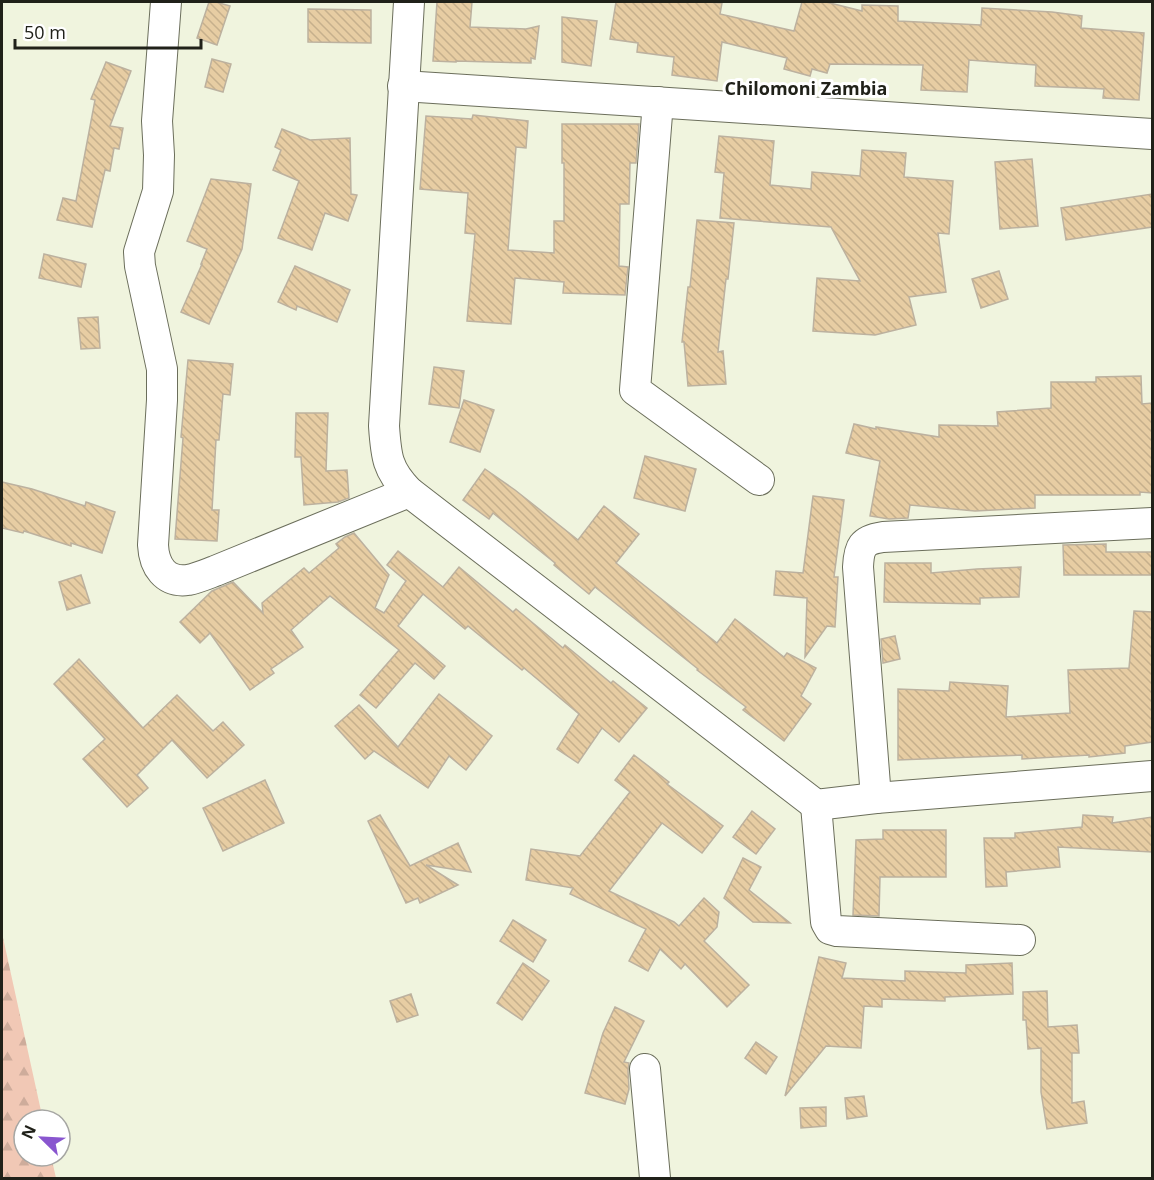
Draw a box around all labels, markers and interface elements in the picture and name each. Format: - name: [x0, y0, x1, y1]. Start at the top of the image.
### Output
- scale bar: [15, 12, 201, 50]
- text: 50 m: [24, 20, 66, 44]
- district label: Chilomoni Zambia: [725, 76, 887, 100]
- north arrow: [12, 1108, 72, 1168]
- text: N: [16, 1121, 41, 1142]

